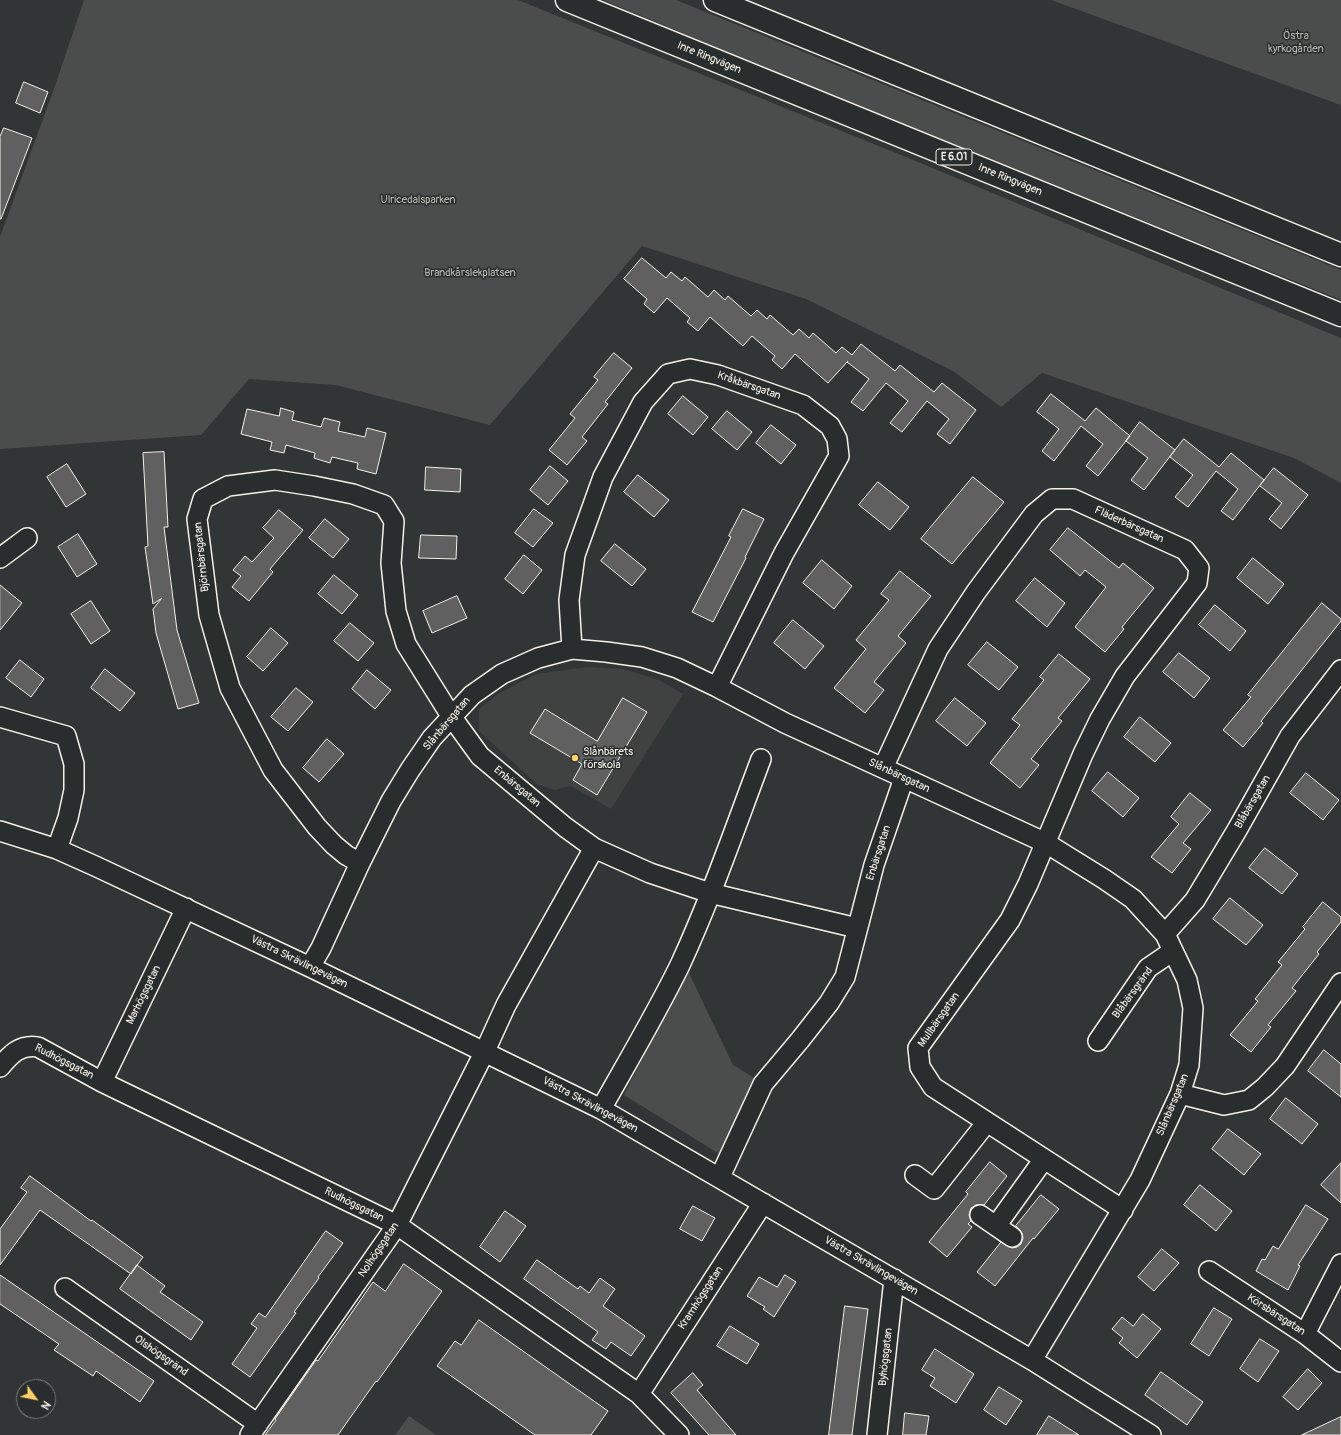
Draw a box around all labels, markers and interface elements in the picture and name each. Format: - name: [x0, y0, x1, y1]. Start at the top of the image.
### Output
- park label: Östra kyrkogården: [1268, 29, 1324, 55]
- street label: Inre Ringvägen: [675, 39, 743, 77]
- road number: E 6.01: [936, 149, 972, 165]
- street label: Inre Ringvägen: [976, 161, 1044, 199]
- park label: Ulricedalsparken: [380, 193, 456, 207]
- park label: Brandkårslekplatsen: [424, 266, 516, 280]
- street label: Kråkbärsgatan: [716, 369, 782, 403]
- street label: Fläderbärsgatan: [1092, 504, 1166, 546]
- street label: Björnbärsgatan: [192, 521, 212, 593]
- street label: Slånbärsgatan: [421, 694, 473, 754]
- place label: Slånbärets förskola: [583, 745, 633, 771]
- marker: Slånbärets förskola: [570, 753, 580, 763]
- street label: Slånbärsgatan: [866, 756, 932, 796]
- street label: Enbärsgatan: [491, 764, 543, 810]
- street label: Blåbärsgatan: [1232, 773, 1274, 831]
- street label: Enbärsgatan: [864, 824, 894, 882]
- street label: Västra Skrävlingevägen: [248, 933, 350, 991]
- street label: Marhögsgatan: [124, 963, 164, 1027]
- street label: Blåbärsgränd: [1110, 965, 1156, 1021]
- street label: Mullbärsgatan: [915, 990, 963, 1050]
- street label: Rudhögsgatan: [32, 1041, 96, 1083]
- street label: Slånbärsgatan: [1154, 1072, 1192, 1138]
- street label: Västra Skrävlingevägen: [540, 1074, 640, 1136]
- street label: Rudhögsgatan: [322, 1185, 386, 1225]
- street label: Nolhögsgatan: [356, 1220, 402, 1280]
- street label: Västra Skrävlingevägen: [822, 1234, 920, 1298]
- street label: Kramhögsgatan: [676, 1264, 726, 1332]
- street label: Körsbärsgatan: [1244, 1291, 1308, 1339]
- street label: Byhögsgatan: [876, 1327, 896, 1387]
- street label: Olshögsgränd: [132, 1333, 190, 1379]
- north arrow: [16, 1379, 56, 1419]
- text: N: [38, 1399, 53, 1412]

